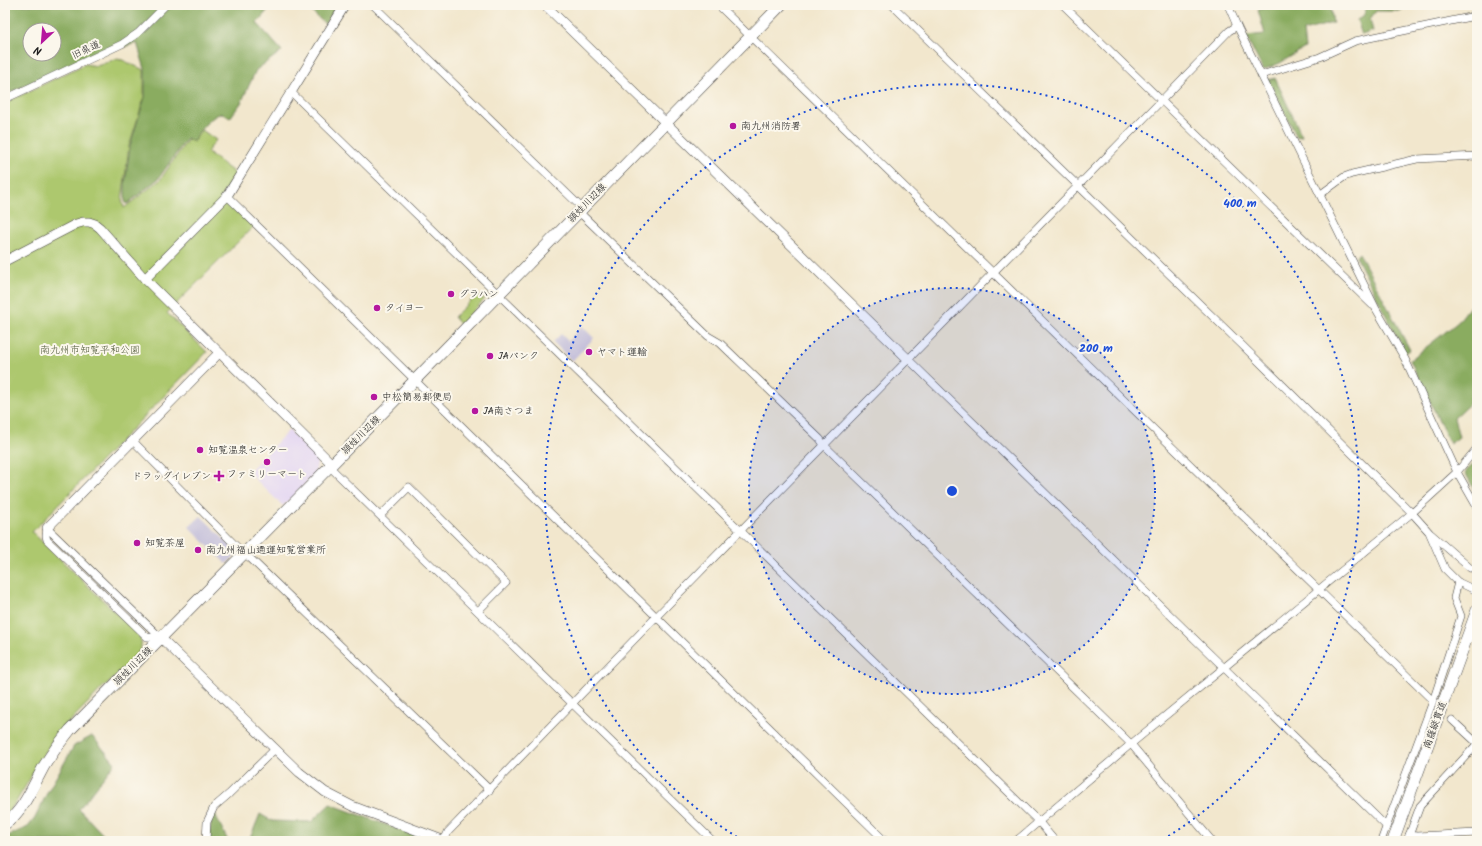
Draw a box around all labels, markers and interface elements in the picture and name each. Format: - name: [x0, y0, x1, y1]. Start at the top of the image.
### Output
- north arrow: [22, 22, 62, 62]
- street label: 旧県道: [69, 36, 103, 64]
- text: N: [31, 40, 45, 60]
- place label: 南九州消防署: [741, 118, 801, 134]
- marker: 南九州消防署: [728, 121, 738, 131]
- street label: 頴娃川辺線: [564, 179, 610, 227]
- text: 400 m: [1223, 194, 1257, 213]
- place label: グラハン: [459, 286, 498, 302]
- marker: グラハン: [446, 289, 456, 299]
- place label: タイヨー: [385, 300, 424, 316]
- marker: タイヨー: [372, 303, 382, 313]
- text: 200 m: [1079, 339, 1113, 358]
- park label: 南九州市知覧平和公園: [40, 342, 140, 358]
- place label: ヤマト運輸: [597, 344, 647, 360]
- marker: ヤマト運輸: [584, 347, 594, 357]
- place label: JAバンク: [498, 348, 539, 364]
- marker: JAバンク: [485, 351, 495, 361]
- place label: 中松簡易郵便局: [382, 389, 452, 405]
- marker: 中松簡易郵便局: [369, 392, 379, 402]
- place label: JA南さつま: [483, 403, 534, 419]
- marker: JA南さつま: [470, 406, 480, 416]
- street label: 頴娃川辺線: [338, 412, 384, 458]
- place label: 知覧温泉センター: [208, 442, 288, 458]
- marker: 知覧温泉センター: [195, 445, 205, 455]
- marker: ファミリーマート: [262, 457, 272, 467]
- place label: ファミリーマート: [227, 466, 307, 482]
- place label: ドラッグイレブン: [132, 468, 211, 484]
- marker: ドラッグイレブン: [214, 471, 224, 481]
- centre of rings: [945, 484, 959, 498]
- place label: 知覧茶屋: [145, 535, 185, 551]
- marker: 知覧茶屋: [132, 538, 142, 548]
- place label: 南九州福山通運知覧営業所: [206, 542, 326, 558]
- marker: 南九州福山通運知覧営業所: [193, 545, 203, 555]
- street label: 頴娃川辺線: [110, 643, 156, 689]
- street label: 南薩縦貫道: [1419, 699, 1451, 751]

